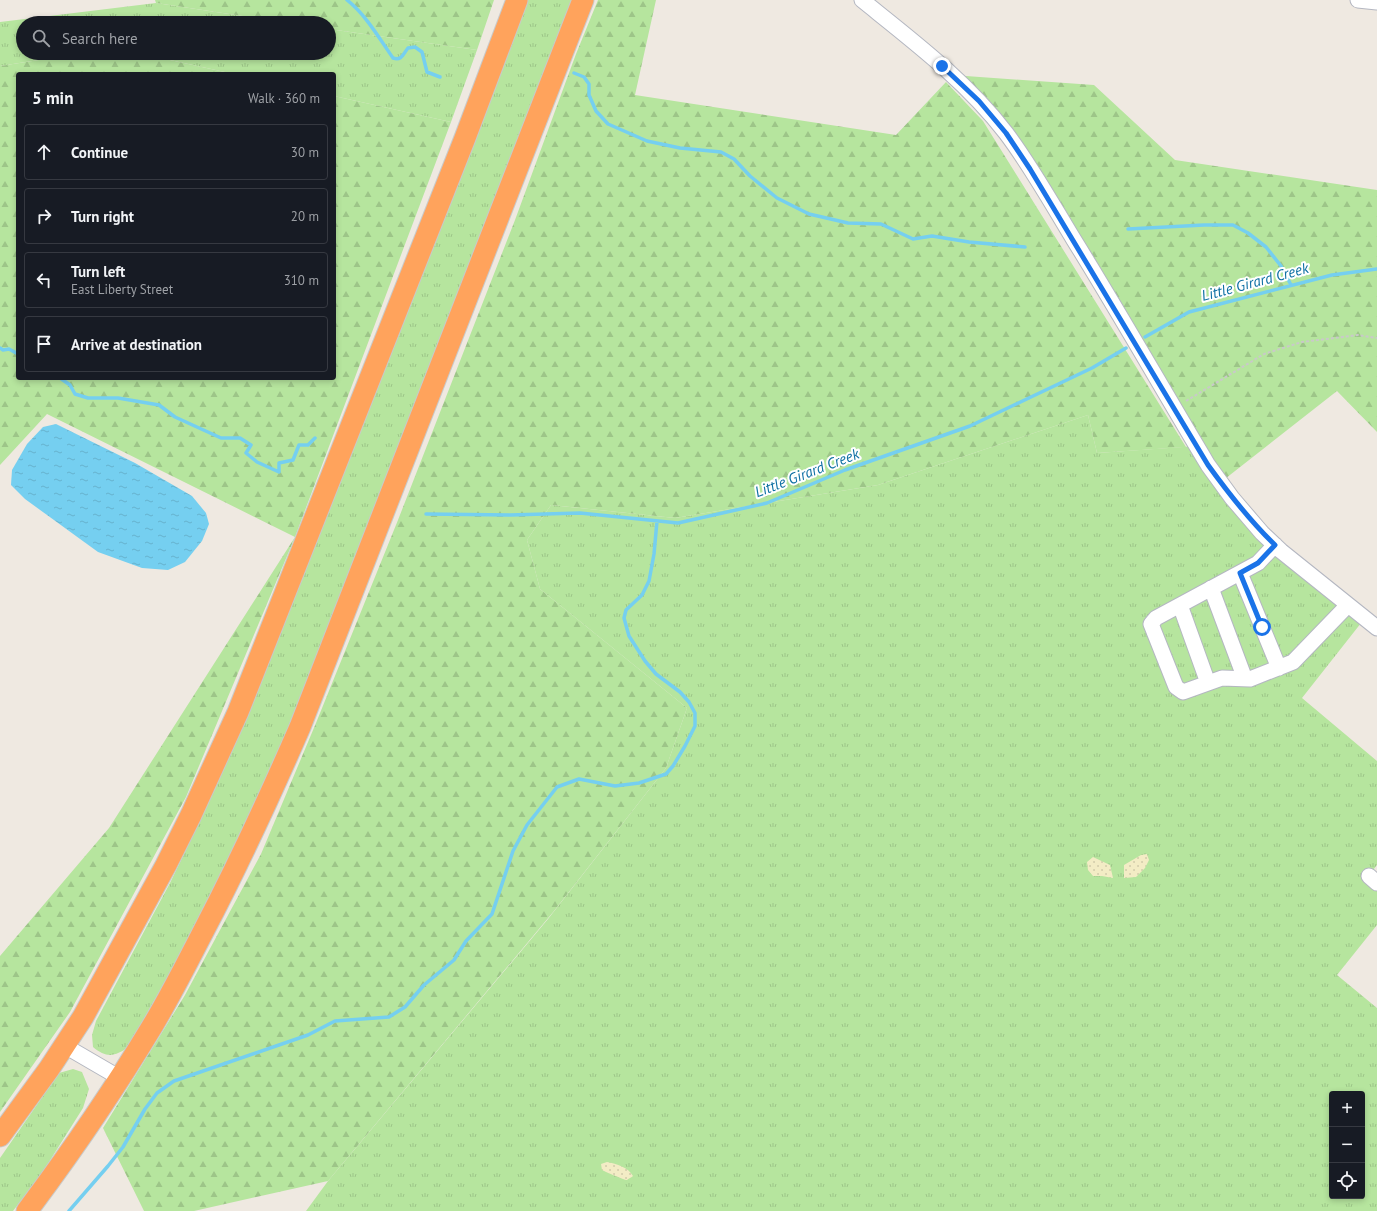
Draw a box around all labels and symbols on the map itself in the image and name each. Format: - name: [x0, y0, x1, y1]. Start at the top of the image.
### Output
- route end: [933, 57, 951, 75]
- water label: Little Girard Creek: [1199, 258, 1312, 305]
- water label: Little Girard Creek: [752, 443, 863, 501]
- route start: [1253, 618, 1271, 636]

